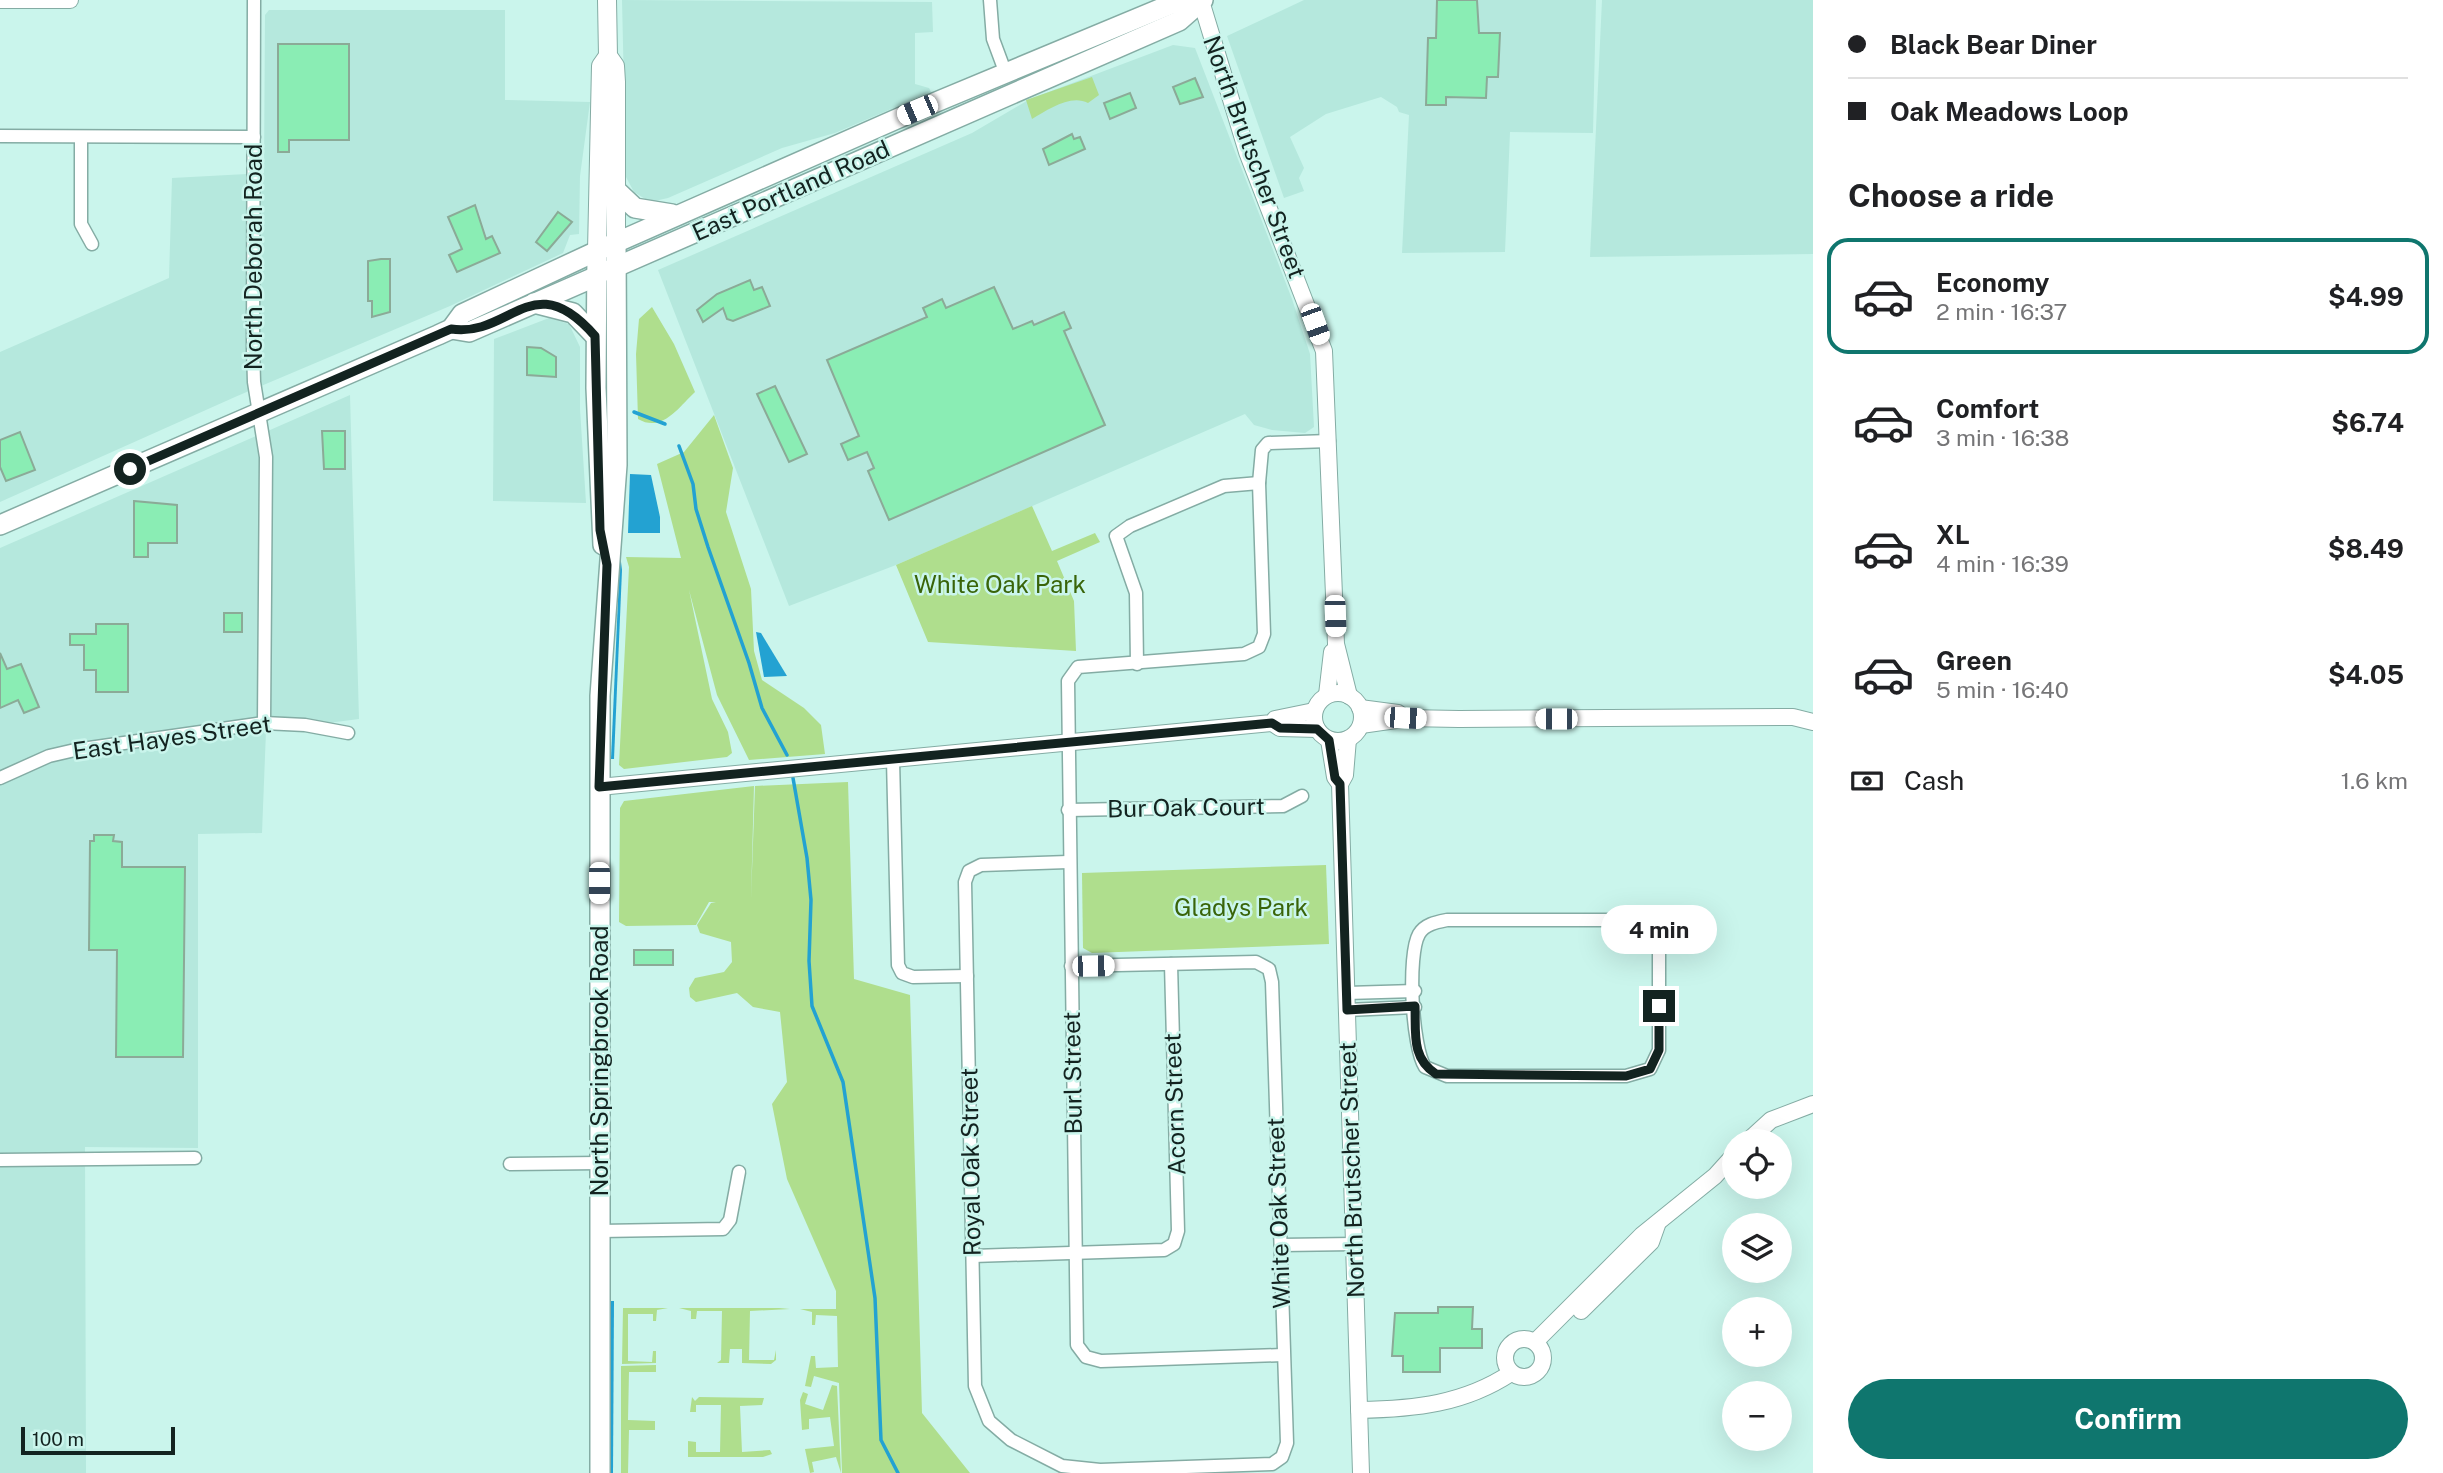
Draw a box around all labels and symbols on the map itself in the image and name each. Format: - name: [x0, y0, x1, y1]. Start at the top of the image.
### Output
- street label: North Brutscher Street: [1198, 32, 1312, 282]
- car: [894, 92, 941, 128]
- street label: East Portland Road: [688, 134, 894, 246]
- street label: North Deborah Road: [239, 144, 267, 370]
- car: [1298, 301, 1333, 347]
- route start: [114, 453, 146, 485]
- park label: White Oak Park: [914, 570, 1086, 598]
- car: [1324, 595, 1347, 637]
- car: [1384, 707, 1427, 729]
- street label: East Hayes Street: [71, 709, 273, 765]
- car: [1536, 709, 1578, 730]
- street label: Bur Oak Court: [1107, 792, 1265, 822]
- car: [589, 862, 610, 904]
- park label: Gladys Park: [1174, 893, 1308, 921]
- callout: 4 min: [1601, 904, 1717, 954]
- street label: North Springbrook Road: [585, 926, 613, 1196]
- car: [1072, 955, 1115, 977]
- route end: [1643, 990, 1675, 1022]
- street label: Burl Street: [1057, 1011, 1087, 1135]
- street label: Acorn Street: [1158, 1032, 1190, 1176]
- street label: North Brutscher Street: [1333, 1042, 1369, 1298]
- street label: Royal Oak Street: [954, 1068, 986, 1256]
- street label: White Oak Street: [1261, 1117, 1295, 1309]
- scale bar: [21, 1424, 175, 1456]

